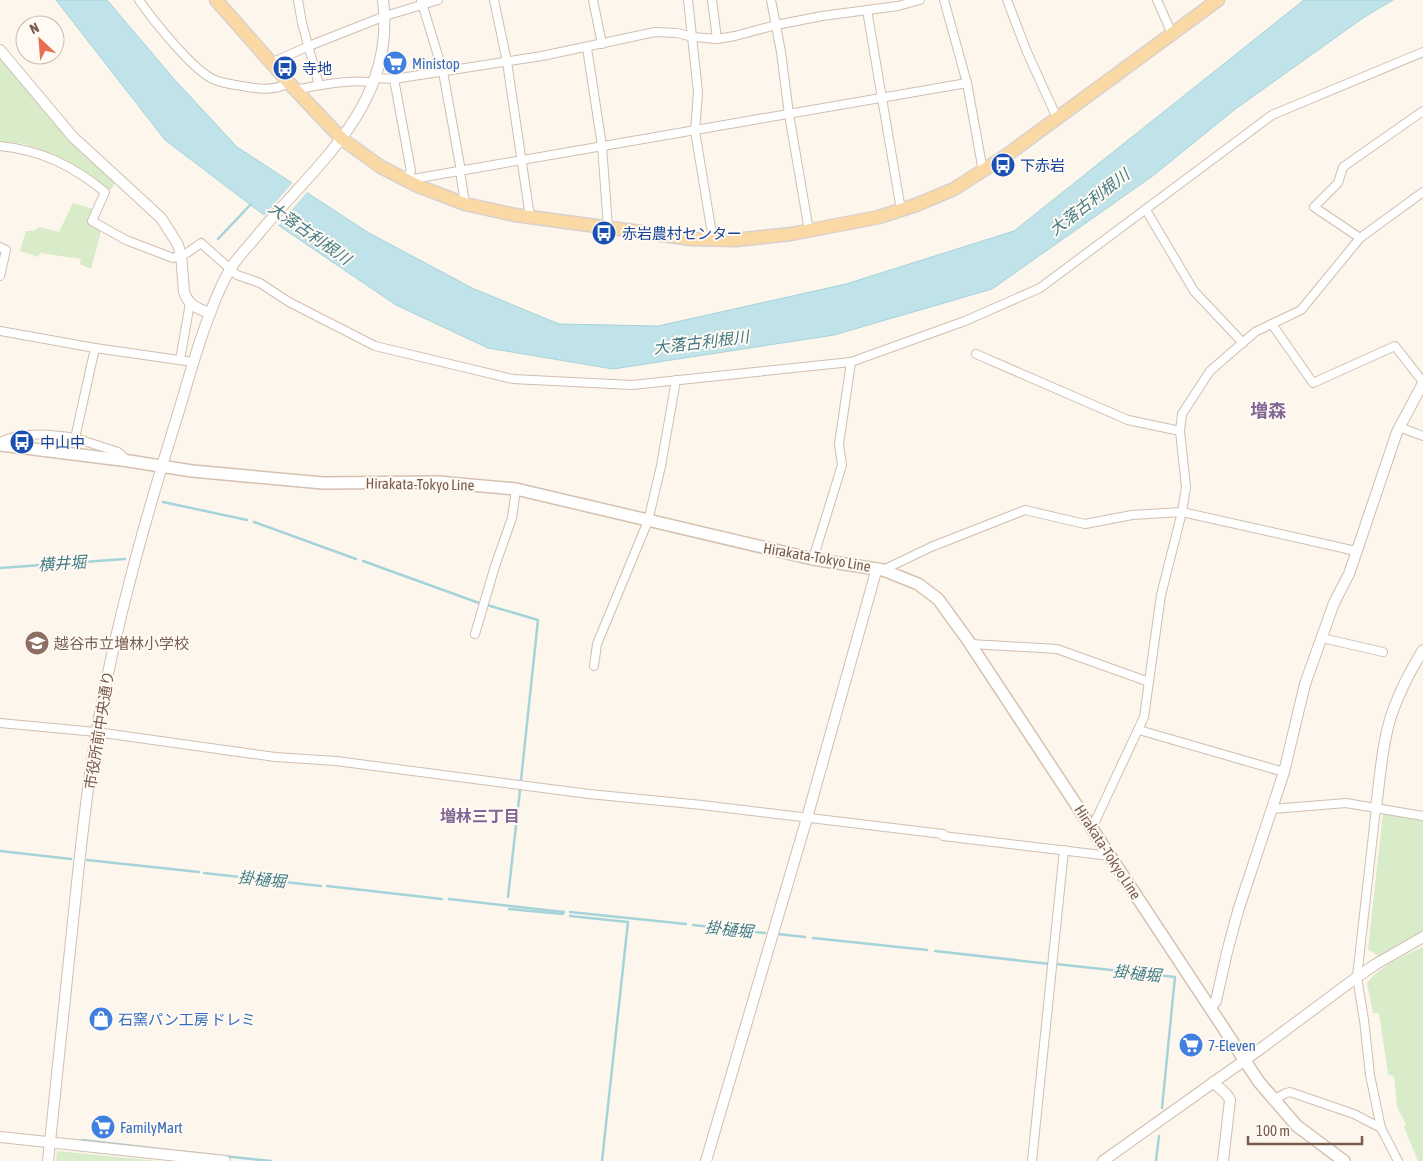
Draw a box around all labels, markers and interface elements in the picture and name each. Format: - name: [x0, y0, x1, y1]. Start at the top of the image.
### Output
- north arrow: [15, 15, 65, 65]
- text: N: [27, 19, 42, 37]
- supermarket icon: Ministop: [382, 50, 408, 76]
- bus stop icon: 寺地: [272, 55, 298, 81]
- place label: Ministop: [412, 55, 460, 72]
- place label: 寺地: [302, 60, 332, 77]
- bus stop icon: 下赤岩: [990, 152, 1016, 178]
- place label: 下赤岩: [1020, 157, 1065, 174]
- water label: 大落古利根川: [1046, 164, 1134, 239]
- water label: 大落古利根川: [266, 198, 356, 269]
- bus stop icon: 赤岩農村センター: [591, 220, 617, 246]
- place label: 赤岩農村センター: [622, 225, 742, 242]
- water label: 大落古利根川: [652, 327, 752, 357]
- district label: 増森: [1250, 400, 1286, 421]
- bus stop icon: 中山中: [9, 429, 35, 455]
- place label: 中山中: [40, 434, 85, 451]
- street label: Hirakata-Tokyo Line: [365, 475, 475, 493]
- street label: Hirakata-Tokyo Line: [762, 539, 872, 575]
- water label: 横井堀: [37, 552, 90, 574]
- school or university icon: 越谷市立増林小学校: [24, 630, 50, 656]
- place label: 越谷市立増林小学校: [53, 635, 189, 652]
- street label: 市役所前中央通り: [81, 669, 117, 791]
- street label: Hirakata-Tokyo Line: [1071, 802, 1145, 902]
- district label: 増林三丁目: [440, 807, 520, 825]
- water label: 掛樋堀: [237, 868, 290, 891]
- water label: 掛樋堀: [704, 918, 757, 941]
- water label: 掛樋堀: [1112, 962, 1165, 985]
- shop icon: 石窯パン工房 ドレミ: [88, 1006, 114, 1032]
- place label: 石窯パン工房 ドレミ: [118, 1011, 256, 1028]
- supermarket icon: 7-Eleven: [1178, 1032, 1204, 1058]
- place label: 7-Eleven: [1208, 1037, 1256, 1054]
- supermarket icon: FamilyMart: [90, 1114, 116, 1140]
- scale bar: [1248, 1114, 1362, 1146]
- place label: FamilyMart: [120, 1119, 183, 1136]
- text: 100 m: [1256, 1122, 1290, 1139]

